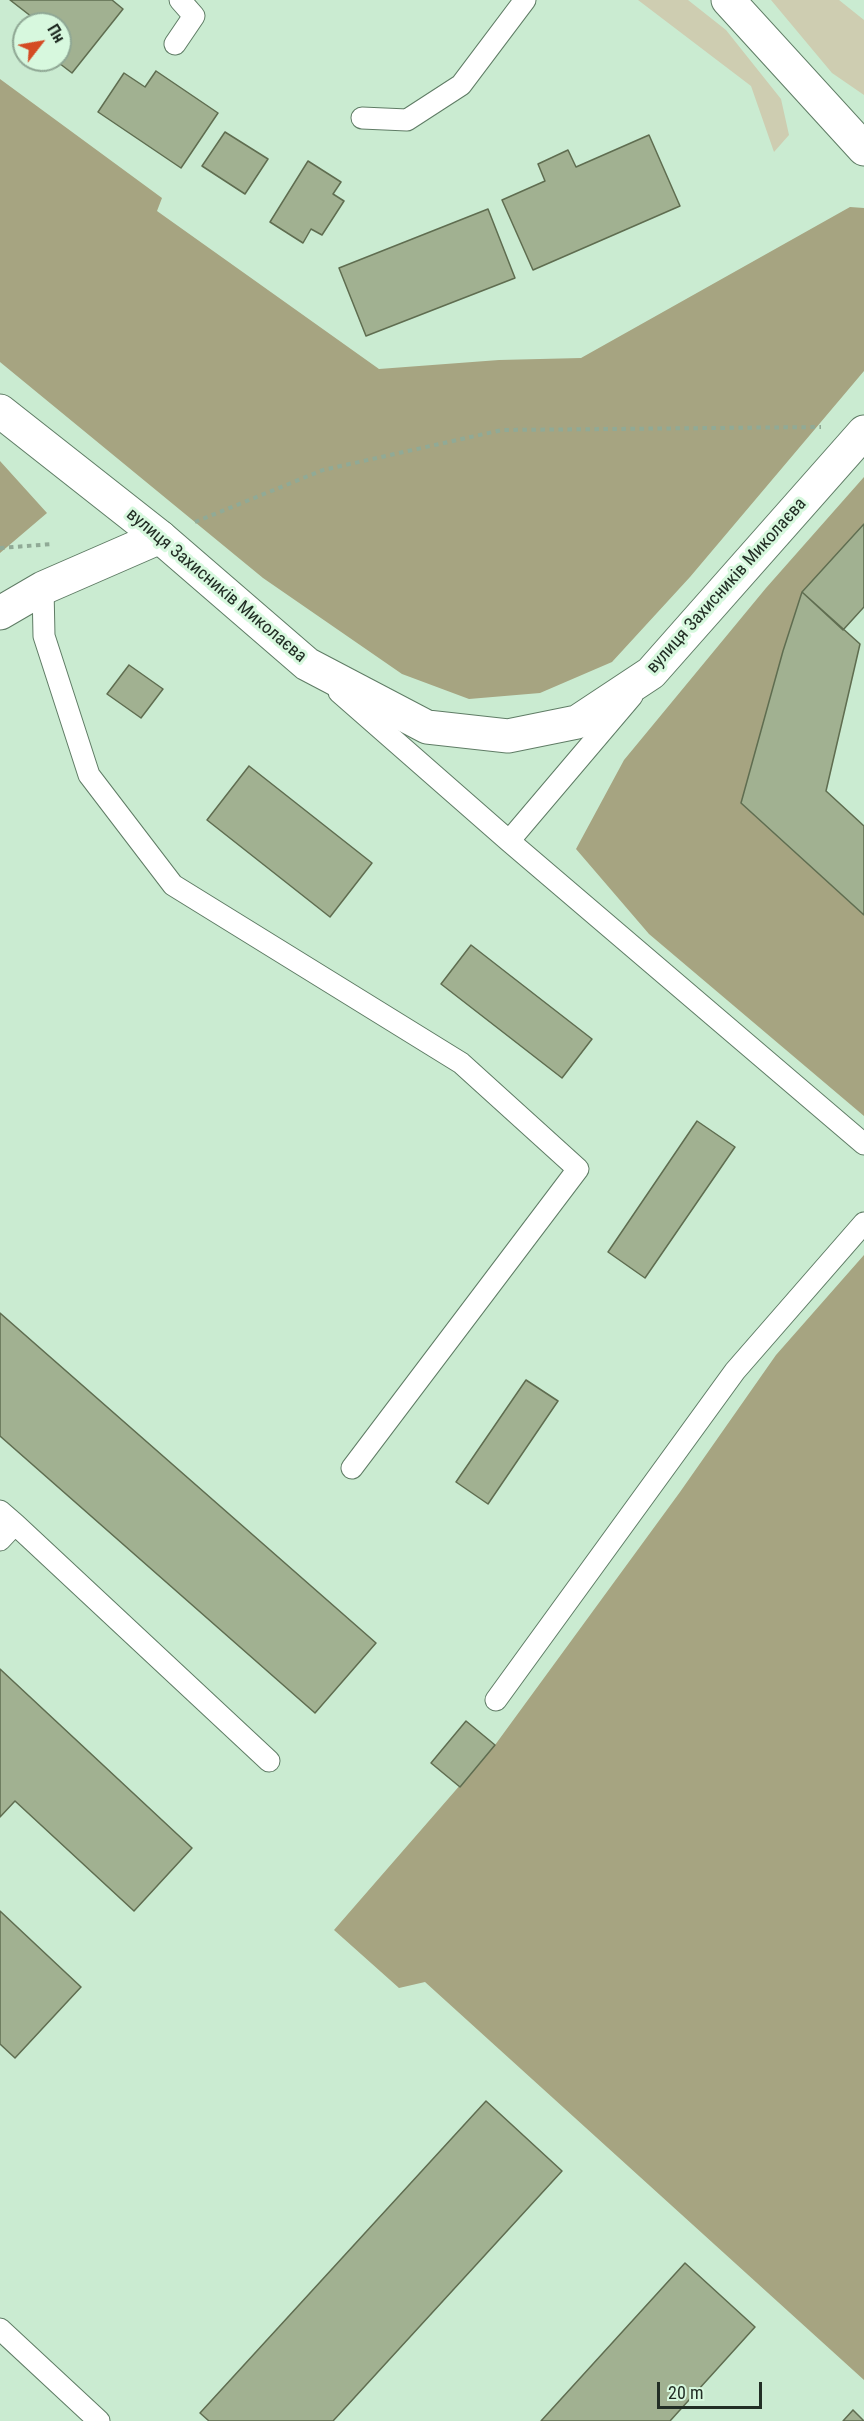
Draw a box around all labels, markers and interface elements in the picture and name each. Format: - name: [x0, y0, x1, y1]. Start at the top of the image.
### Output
- north arrow: [12, 12, 72, 72]
- text: Пн: [43, 21, 69, 46]
- street label: вулиця Захисників Миколаєва: [643, 494, 811, 678]
- street label: вулиця Захисників Миколаєва: [122, 504, 310, 668]
- scale bar: [660, 2370, 765, 2408]
- text: 20 m: [668, 2382, 703, 2403]

